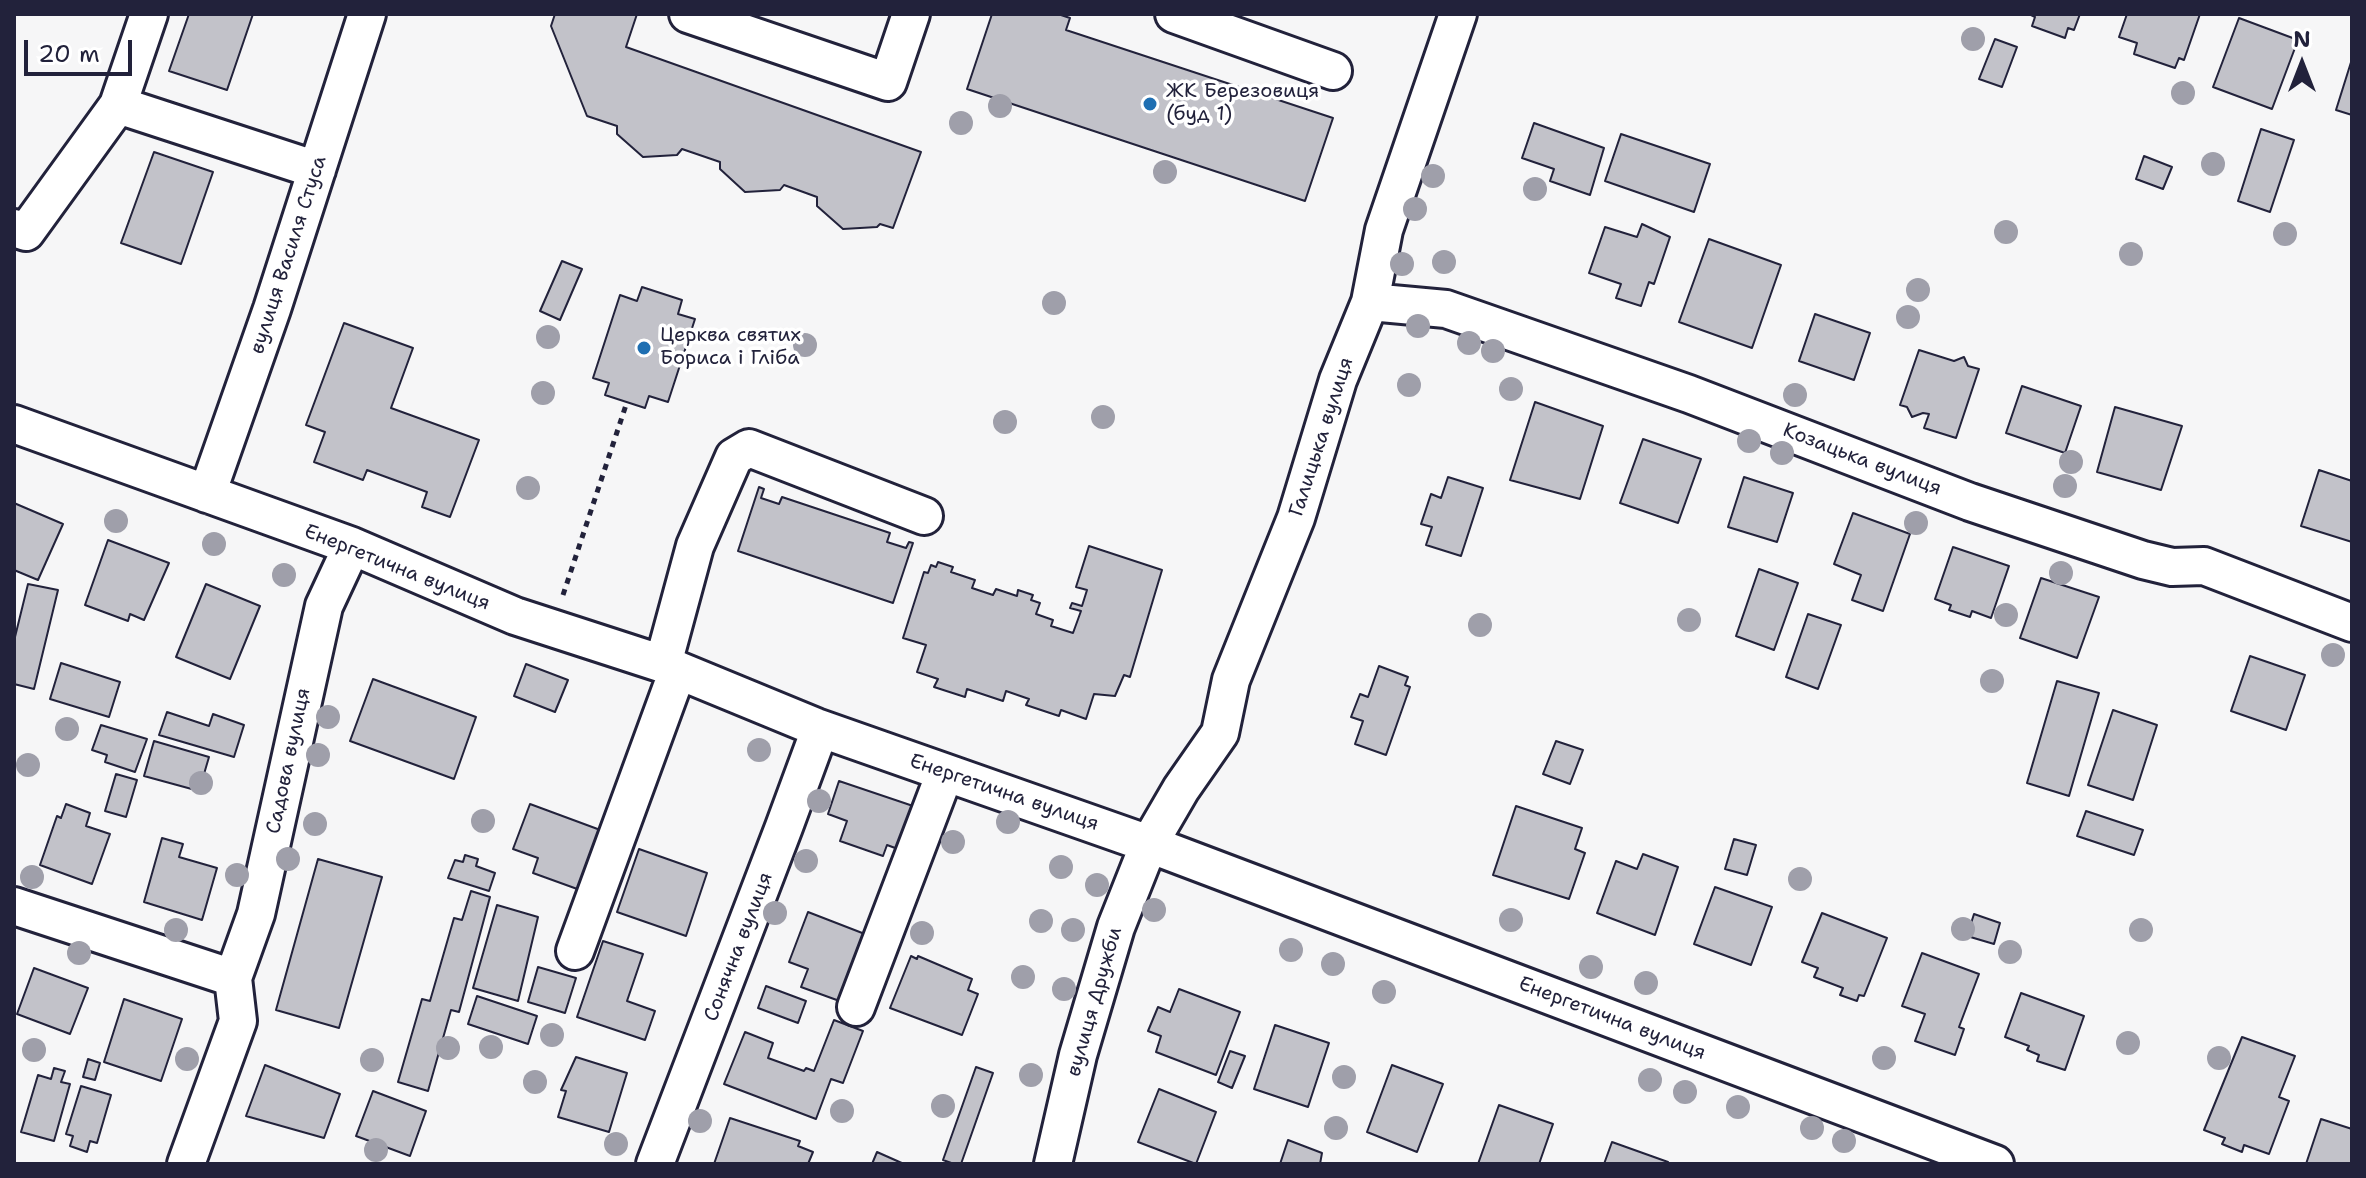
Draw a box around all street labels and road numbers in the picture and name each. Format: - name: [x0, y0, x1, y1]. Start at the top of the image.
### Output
- street label: вулиця Василя Стуса: [246, 153, 332, 357]
- street label: Галицька вулиця: [1285, 354, 1359, 520]
- street label: Козацька вулиця: [1779, 419, 1945, 501]
- street label: Енергетична вулиця: [301, 520, 493, 616]
- street label: Садова вулиця: [262, 686, 316, 836]
- street label: Енергетична вулиця: [906, 749, 1102, 837]
- street label: Сонячна вулиця: [700, 869, 778, 1025]
- street label: вулиця Дружби: [1062, 925, 1128, 1079]
- street label: Енергетична вулиця: [1515, 972, 1709, 1066]

